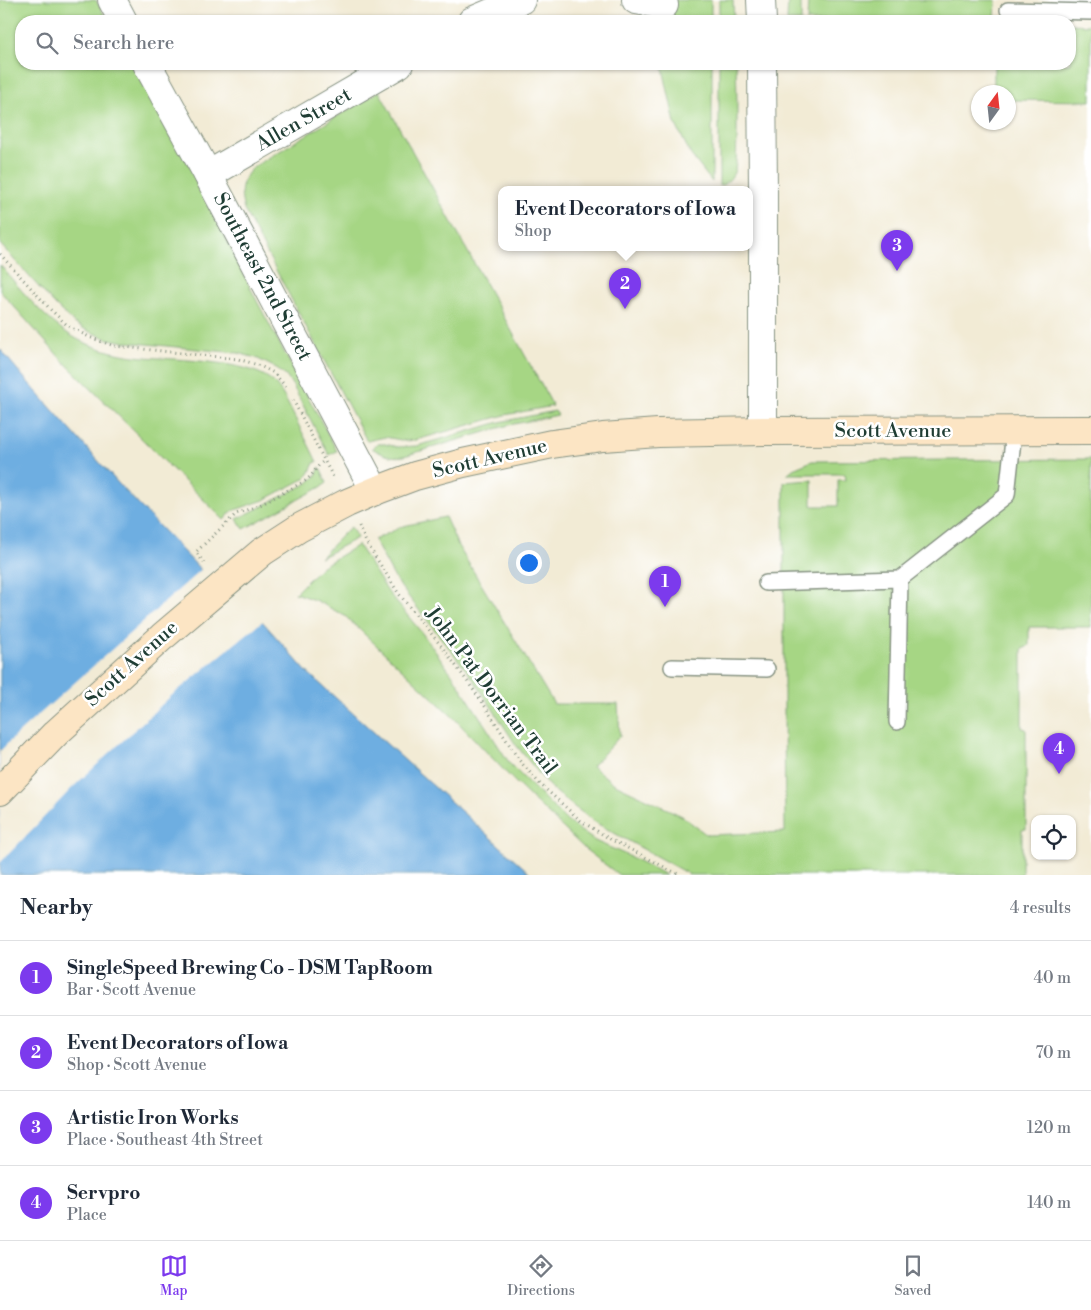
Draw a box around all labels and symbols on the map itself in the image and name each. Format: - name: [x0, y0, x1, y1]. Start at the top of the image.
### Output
- street label: Allen Street: [251, 83, 356, 158]
- north arrow: [971, 85, 1016, 130]
- street label: Southeast 2nd Street: [207, 189, 317, 365]
- pin: 3: [881, 230, 913, 271]
- pin: 2: [609, 268, 641, 309]
- street label: Scott Avenue: [835, 419, 951, 444]
- street label: Scott Avenue: [430, 434, 550, 484]
- your location: [516, 550, 542, 576]
- pin: 1: [649, 566, 681, 607]
- street label: John Pat Dorrian Trail: [419, 601, 562, 780]
- street label: Scott Avenue: [80, 616, 184, 712]
- pin: 4: [1043, 733, 1075, 774]

